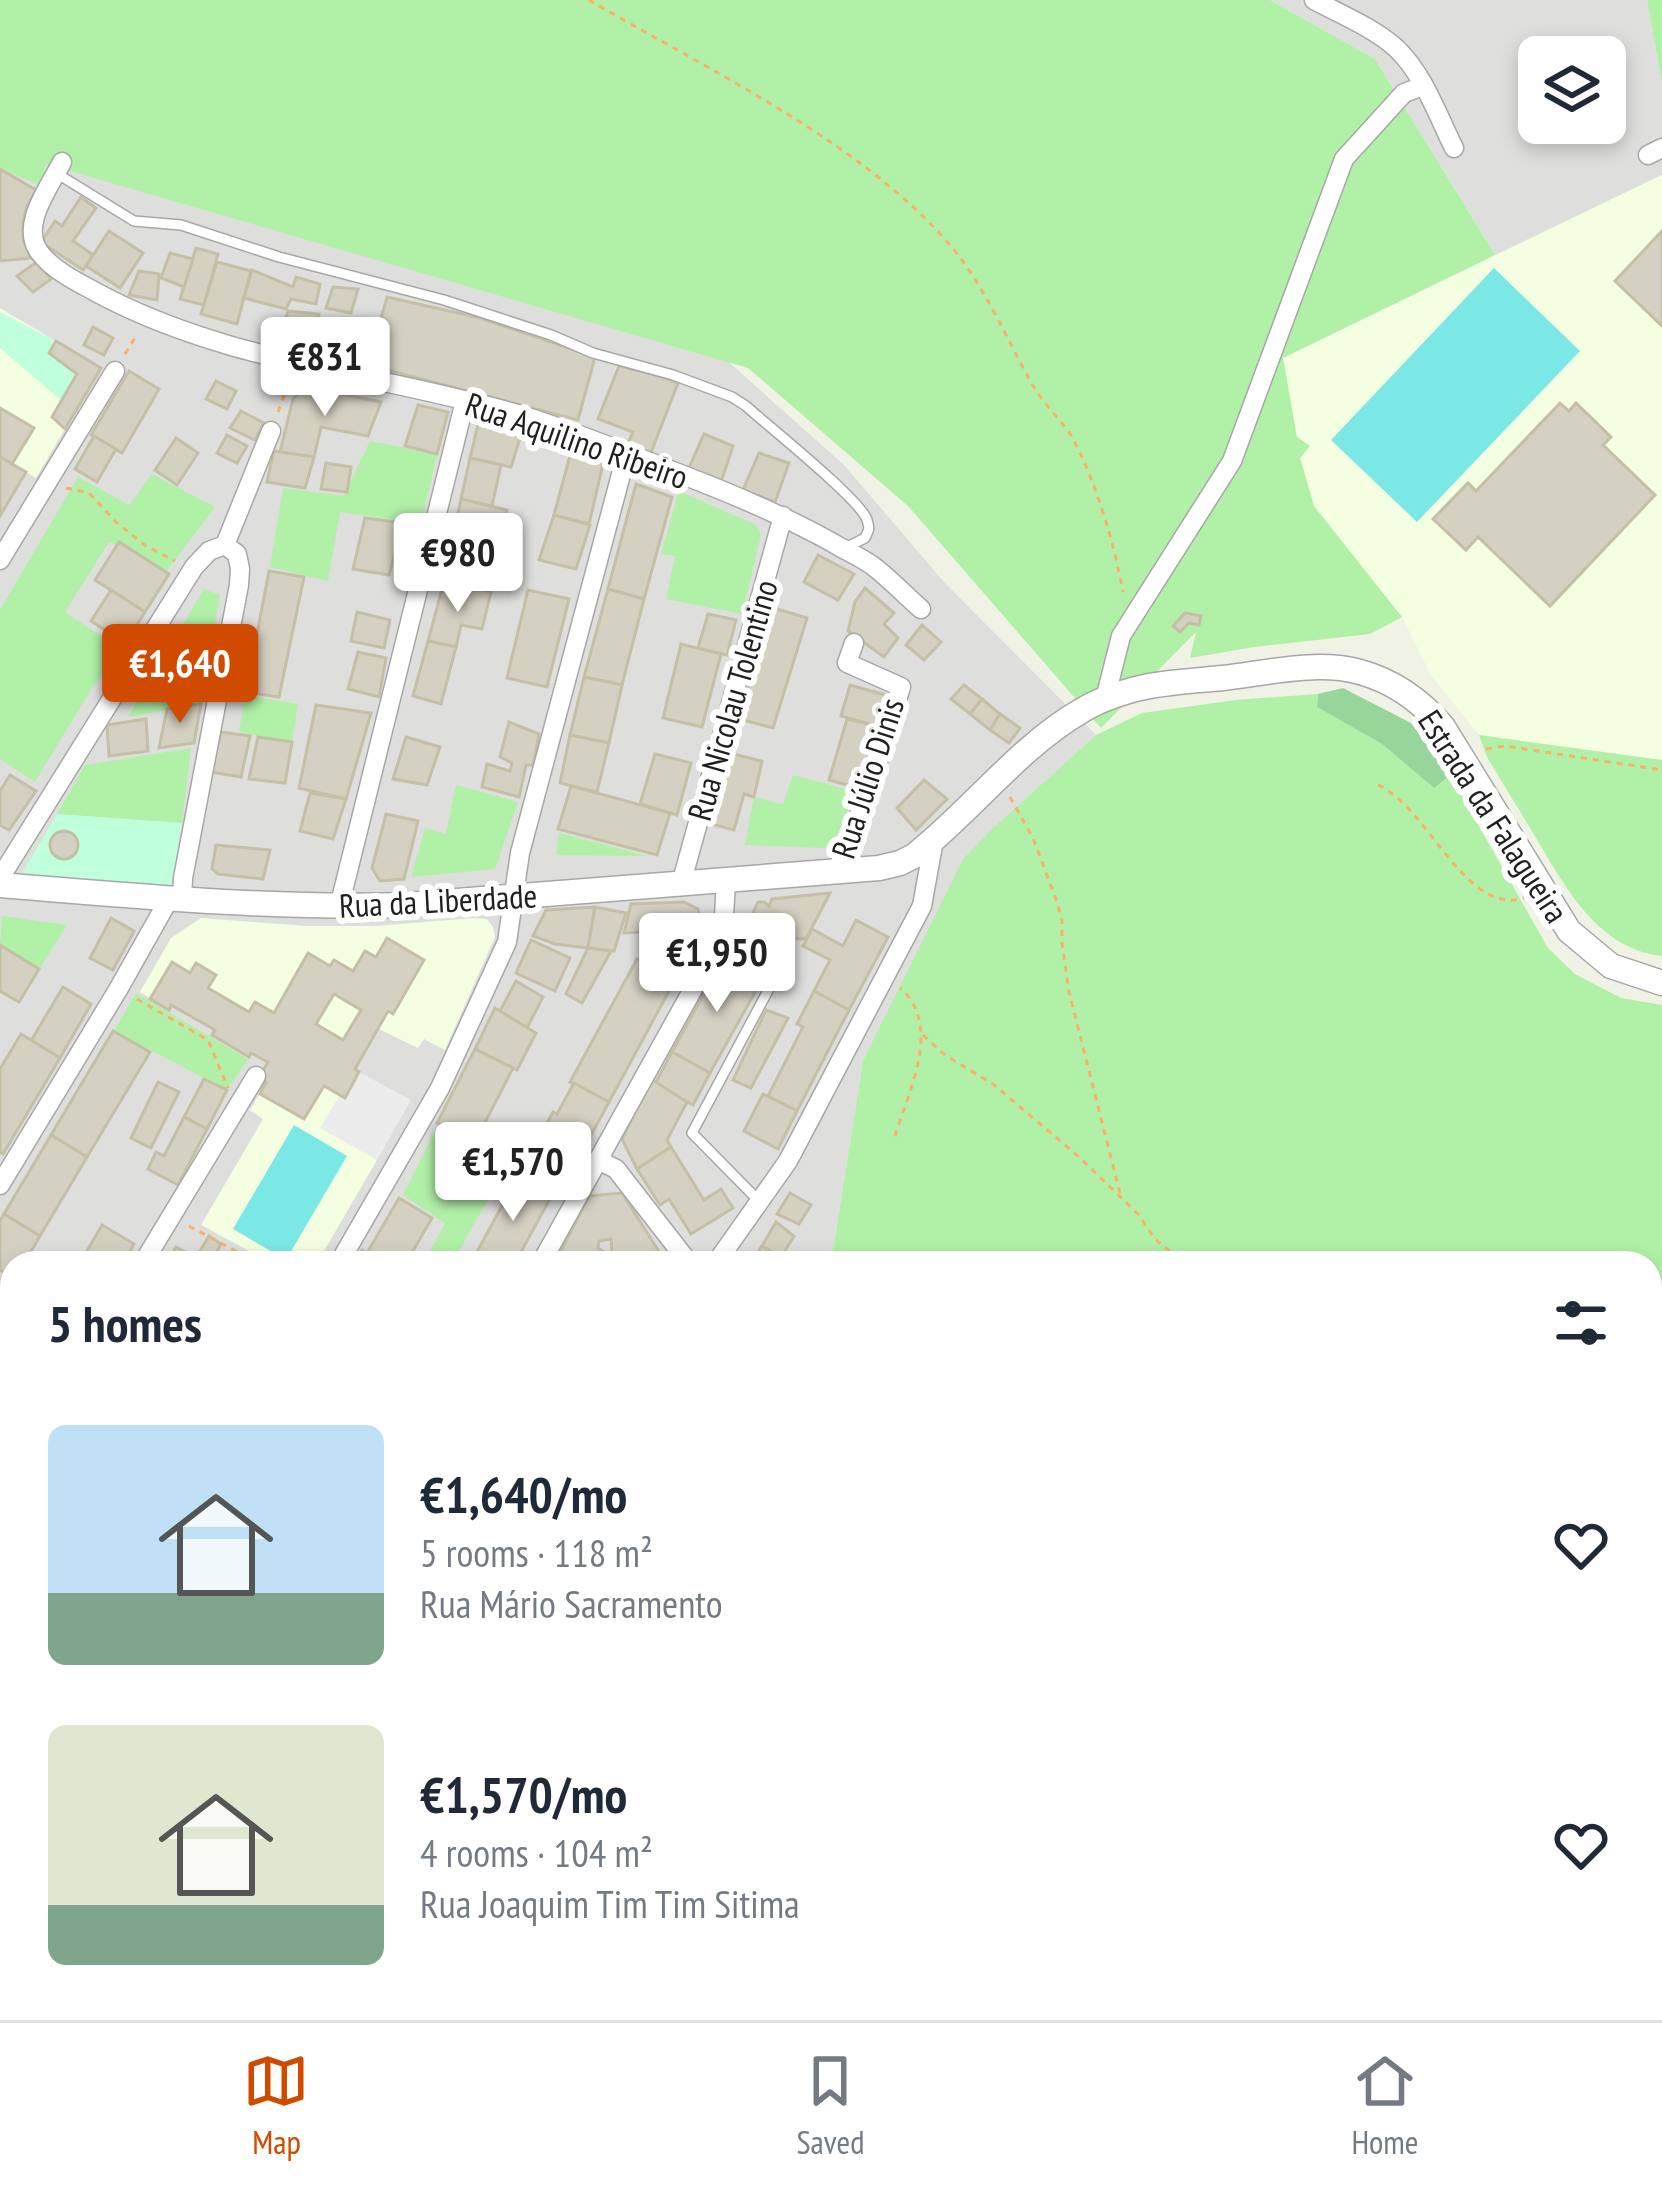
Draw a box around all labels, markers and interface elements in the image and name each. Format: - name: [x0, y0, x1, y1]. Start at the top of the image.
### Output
- map controls: [1518, 36, 1626, 144]
- button: layers: [1518, 36, 1626, 144]
- pin: €831: [254, 317, 396, 419]
- text: €831: [288, 330, 362, 381]
- street label: Rua Aquilino Ribeiro: [460, 382, 694, 498]
- pin: €980: [387, 513, 529, 615]
- text: €980: [421, 526, 495, 577]
- street label: Rua Nicolau Tolentino: [677, 575, 787, 825]
- pin: €1,640: [82, 624, 278, 726]
- text: €1,640: [129, 637, 231, 688]
- street label: Rua Júlio Dinis: [821, 692, 913, 864]
- street label: Estrada da Falagueira: [1409, 702, 1579, 930]
- street label: Rua da Liberdade: [338, 873, 538, 927]
- pin: €1,950: [619, 913, 815, 1015]
- text: €1,950: [666, 926, 768, 977]
- pin: €1,570: [415, 1122, 611, 1224]
- text: €1,570: [462, 1135, 564, 1186]
- text: 5 homes: [48, 1290, 202, 1356]
- icon: filters: [1548, 1290, 1614, 1356]
- text: €1,640/mo: [420, 1461, 627, 1527]
- icon: home: [144, 1473, 288, 1617]
- icon: heart: [1548, 1512, 1614, 1578]
- text: 5 rooms · 118 m²: [420, 1527, 653, 1578]
- text: Rua Mário Sacramento: [420, 1578, 723, 1629]
- text: €1,570/mo: [420, 1761, 627, 1827]
- icon: home: [144, 1773, 288, 1917]
- icon: heart: [1548, 1812, 1614, 1878]
- text: 4 rooms · 104 m²: [420, 1827, 653, 1878]
- text: Rua Joaquim Tim Tim Sitima: [420, 1878, 800, 1929]
- tab: Map: [243, 2048, 309, 2163]
- tab: Saved: [796, 2048, 864, 2163]
- tab: Home: [1351, 2048, 1418, 2163]

